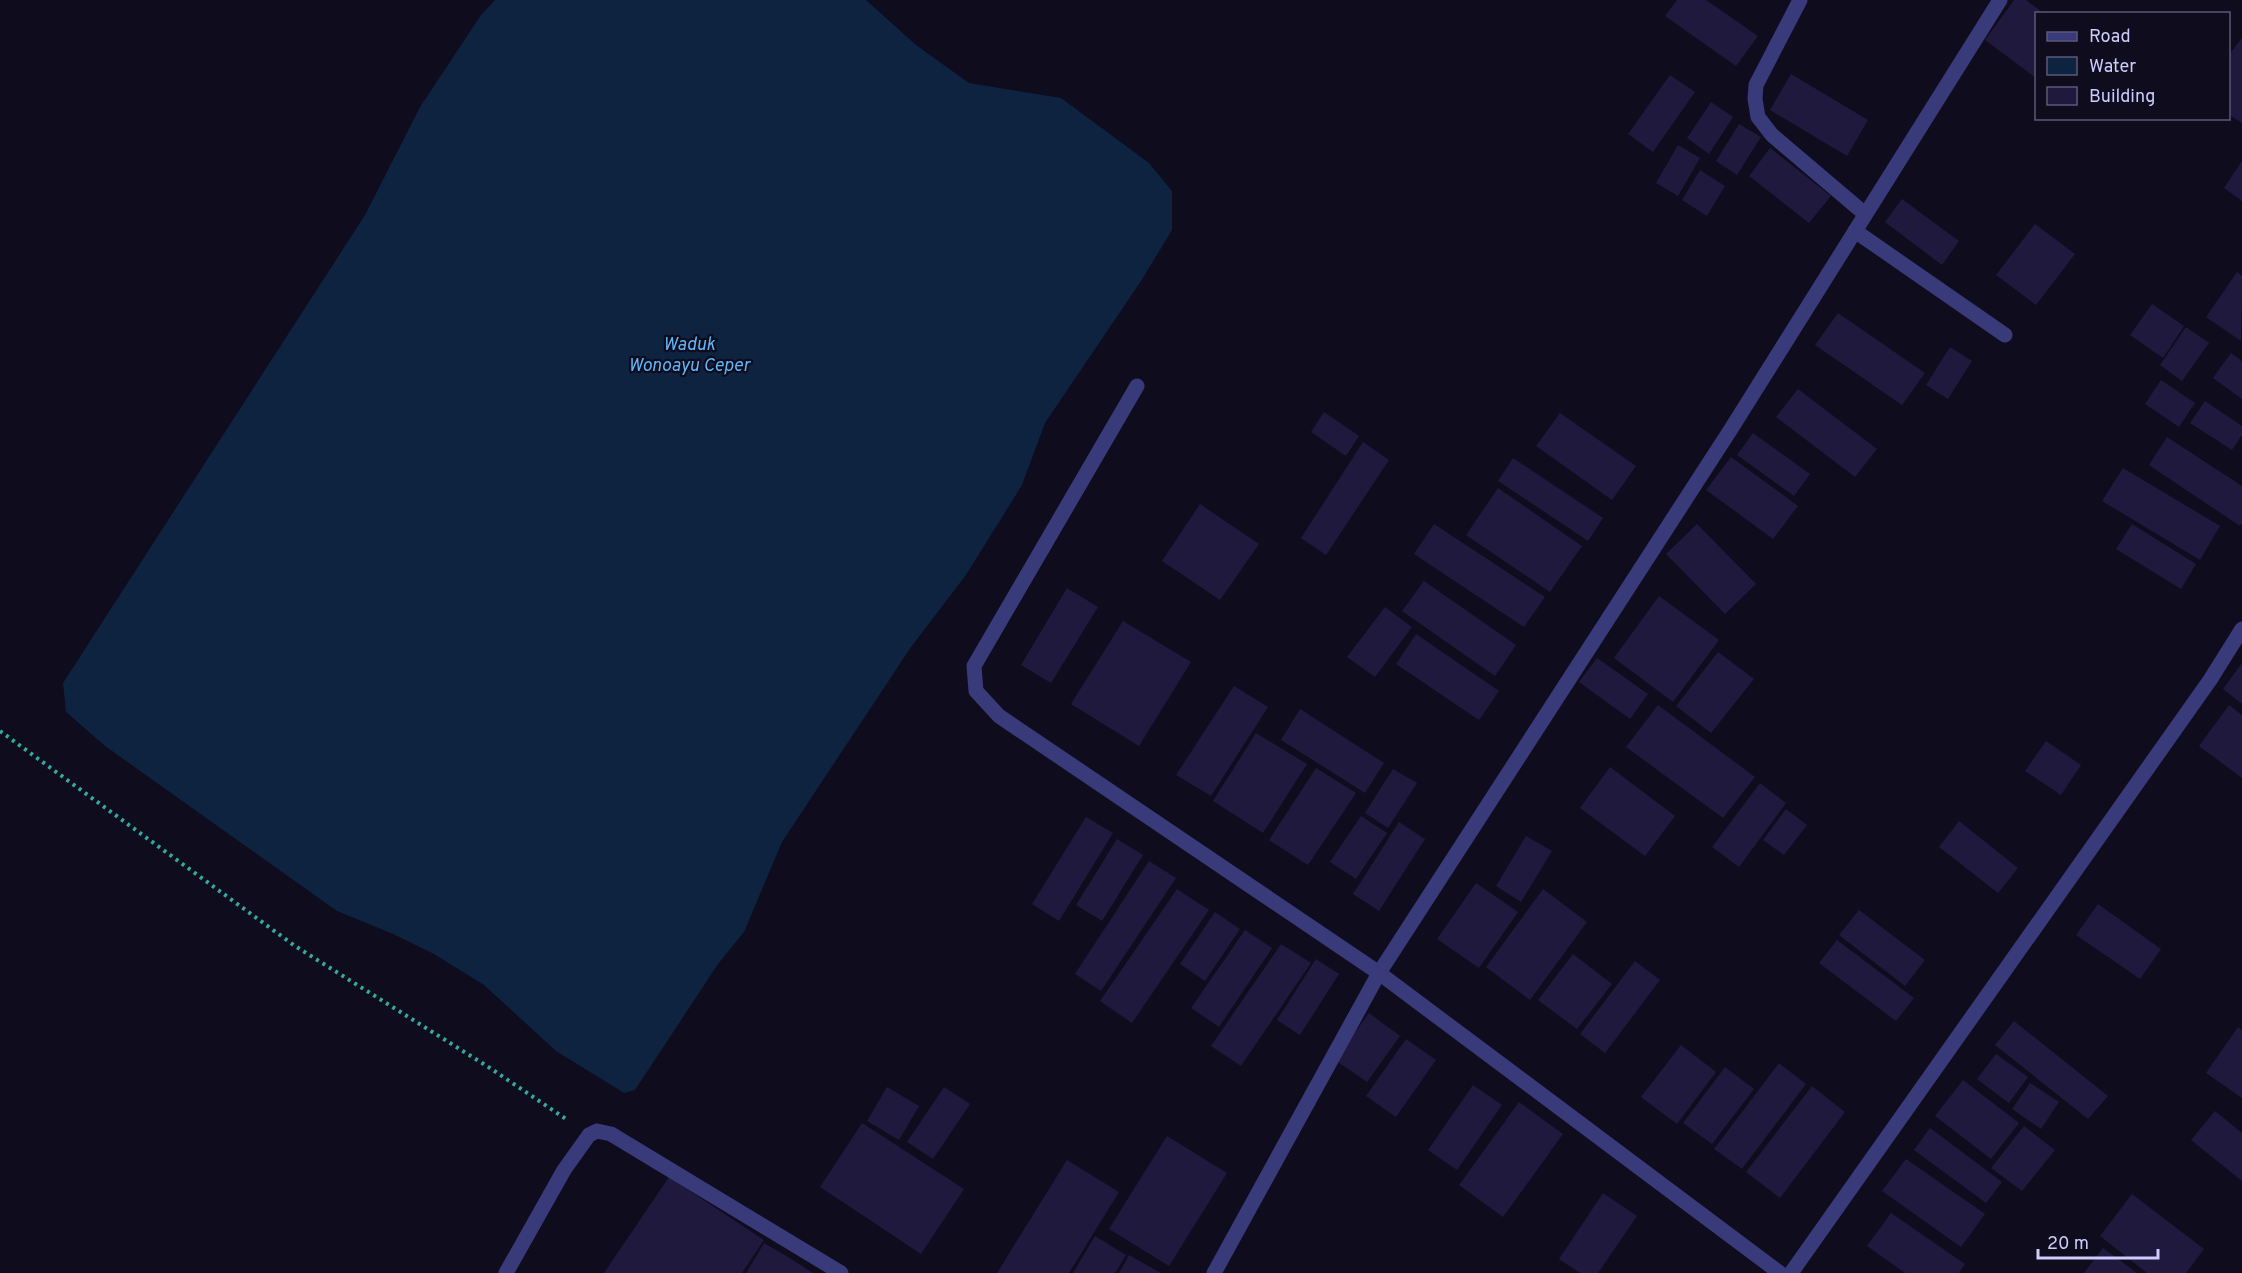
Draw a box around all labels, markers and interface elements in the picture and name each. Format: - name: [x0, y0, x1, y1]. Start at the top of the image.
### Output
- legend: [2035, 12, 2230, 120]
- text: Road: [2089, 26, 2131, 49]
- text: Water: [2089, 56, 2136, 79]
- text: Building: [2089, 86, 2155, 109]
- water label: Waduk Wonoayu Ceper: [628, 334, 752, 378]
- scale bar: [2038, 1222, 2158, 1260]
- text: 20 m: [2047, 1233, 2089, 1256]

